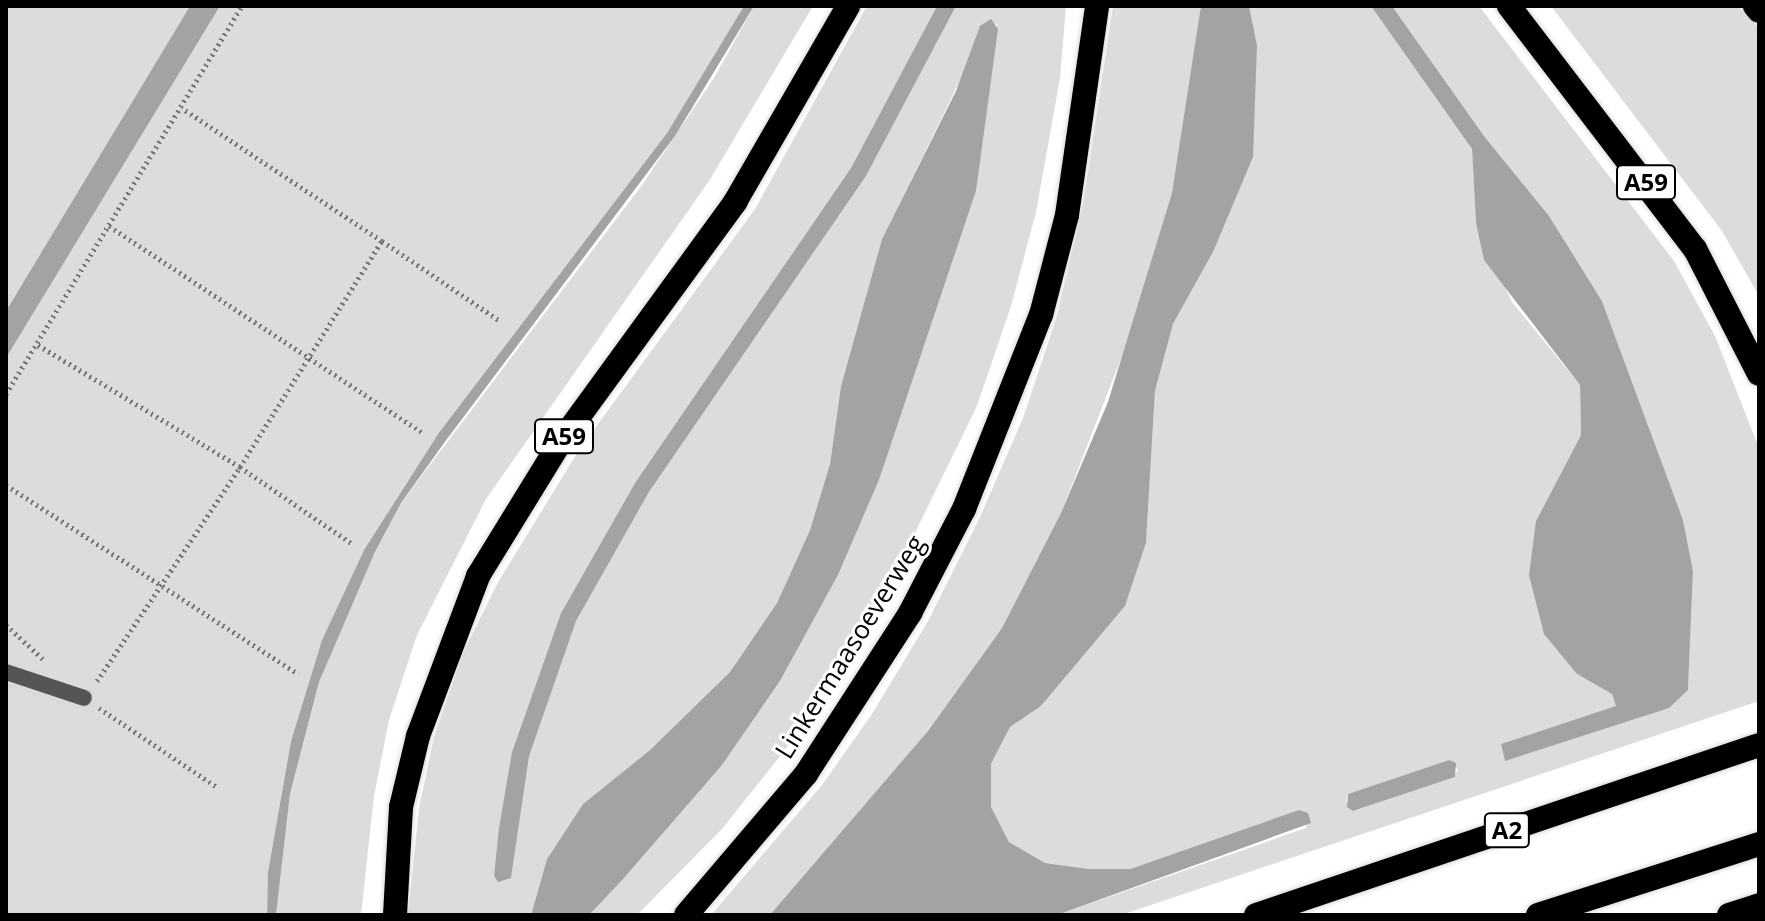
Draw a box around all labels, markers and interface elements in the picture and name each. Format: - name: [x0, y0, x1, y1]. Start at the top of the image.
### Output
- road number: A59: [1614, 162, 1678, 202]
- road number: A59: [532, 416, 596, 456]
- street label: Linkermaasoeverweg: [769, 529, 931, 765]
- road number: A2: [1483, 810, 1531, 850]

